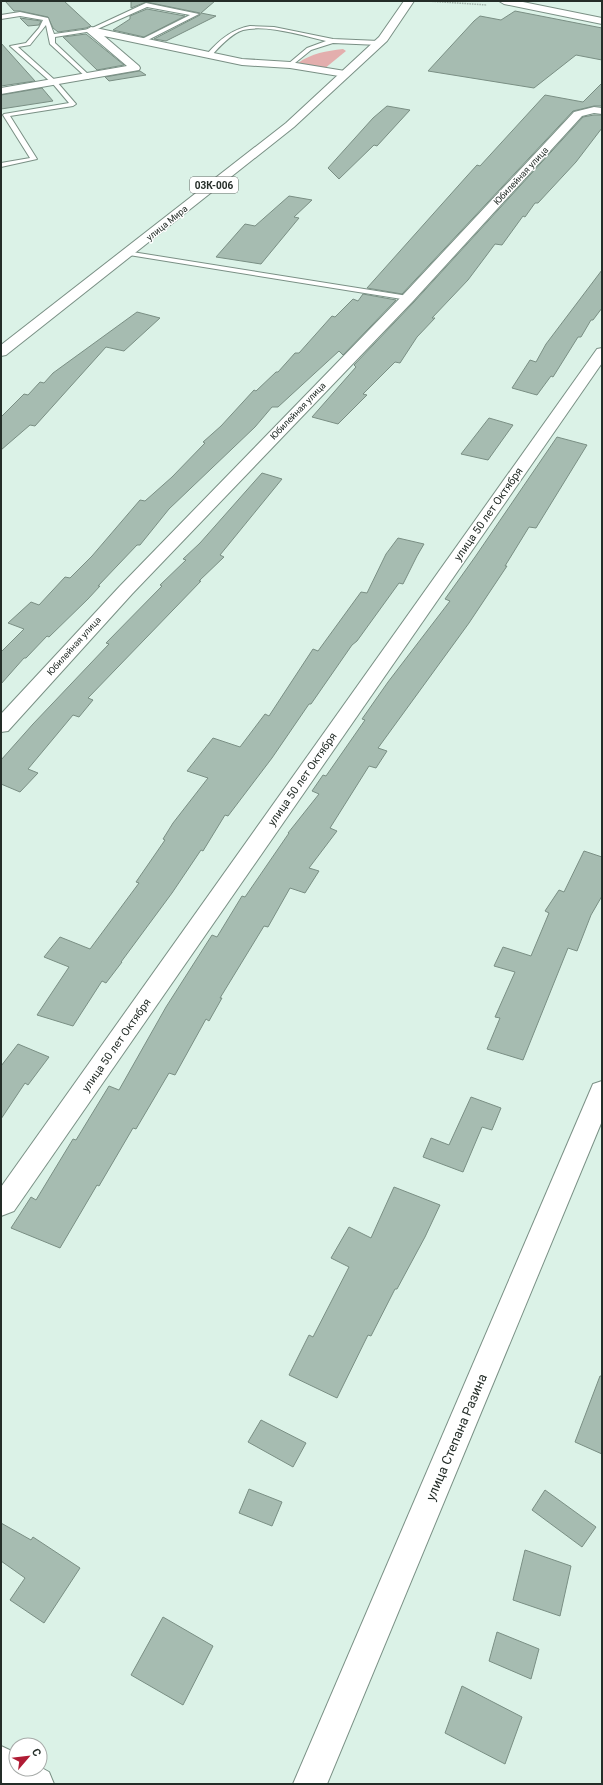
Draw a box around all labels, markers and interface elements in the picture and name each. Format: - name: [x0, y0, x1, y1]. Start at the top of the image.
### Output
- street label: Юбилейная улица: [492, 145, 550, 207]
- road number: 03К-006: [190, 177, 238, 193]
- street label: улица Мира: [144, 203, 190, 243]
- street label: Юбилейная улица: [268, 380, 328, 442]
- street label: улица 50 лет Октября: [451, 465, 526, 564]
- street label: Юбилейная улица: [45, 615, 103, 677]
- street label: улица 50 лет Октября: [265, 730, 340, 829]
- street label: улица 50 лет Октября: [79, 996, 154, 1095]
- street label: улица Степана Разина: [423, 1372, 490, 1503]
- north arrow: [8, 1737, 48, 1777]
- text: С: [29, 1746, 44, 1759]

